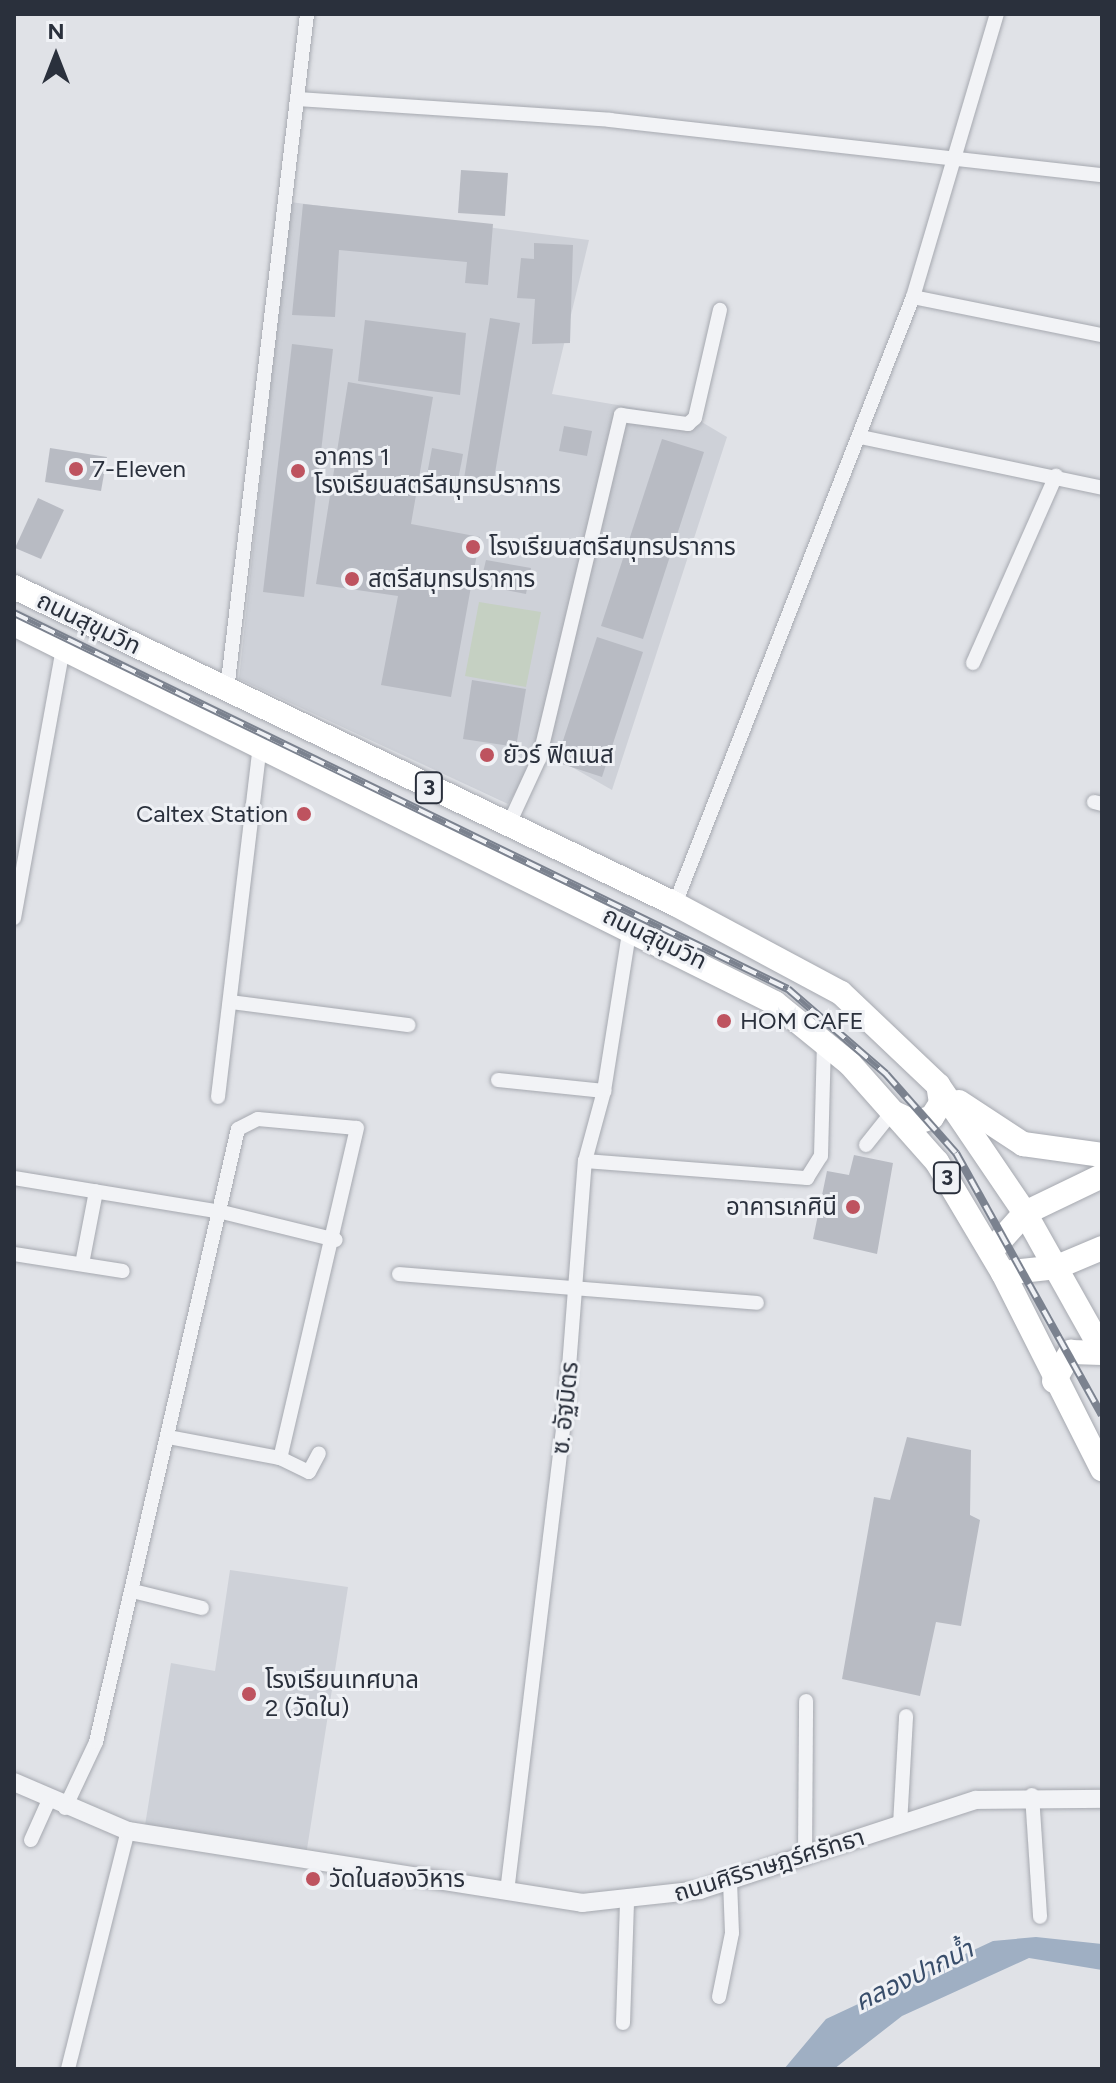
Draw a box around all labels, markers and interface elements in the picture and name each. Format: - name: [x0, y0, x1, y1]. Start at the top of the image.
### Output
- north arrow: [16, 16, 96, 96]
- text: N: [47, 18, 65, 45]
- place label: อาคาร 1 โรงเรียนสตรีสมุทรปราการ: [314, 443, 561, 499]
- place label: 7-Eleven: [92, 455, 186, 483]
- marker: 7-Eleven: [67, 460, 85, 478]
- marker: อาคาร 1 โรงเรียนสตรีสมุทรปราการ: [289, 462, 307, 480]
- place label: โรงเรียนสตรีสมุทรปราการ: [489, 533, 736, 561]
- marker: โรงเรียนสตรีสมุทรปราการ: [464, 538, 482, 556]
- place label: สตรีสมุทรปราการ: [368, 565, 535, 593]
- marker: สตรีสมุทรปราการ: [343, 570, 361, 588]
- street label: ถนนสุขุมวิท: [32, 586, 146, 660]
- place label: ยัวร์ ฟิตเนส: [503, 741, 614, 769]
- marker: ยัวร์ ฟิตเนส: [478, 746, 496, 764]
- road number: 3: [413, 770, 445, 806]
- place label: Caltex Station: [136, 800, 288, 828]
- marker: Caltex Station: [295, 805, 313, 823]
- street label: ถนนสุขุมวิท: [598, 901, 712, 975]
- place label: HOM CAFE: [740, 1007, 864, 1035]
- marker: HOM CAFE: [715, 1012, 733, 1030]
- road number: 3: [931, 1160, 963, 1196]
- place label: อาคารเกศินี: [726, 1193, 837, 1221]
- marker: อาคารเกศินี: [844, 1198, 862, 1216]
- street label: ซ. อัฐมิตร: [546, 1360, 584, 1456]
- place label: โรงเรียนเทศบาล 2 (วัดใน): [265, 1666, 419, 1722]
- marker: โรงเรียนเทศบาล 2 (วัดใน): [240, 1685, 258, 1703]
- street label: ถนนศิริราษฎร์ศรัทธา: [670, 1822, 868, 1908]
- place label: วัดในสองวิหาร: [329, 1865, 465, 1893]
- marker: วัดในสองวิหาร: [304, 1870, 322, 1888]
- water label: คลองปากน้ำ: [850, 1934, 978, 2018]

